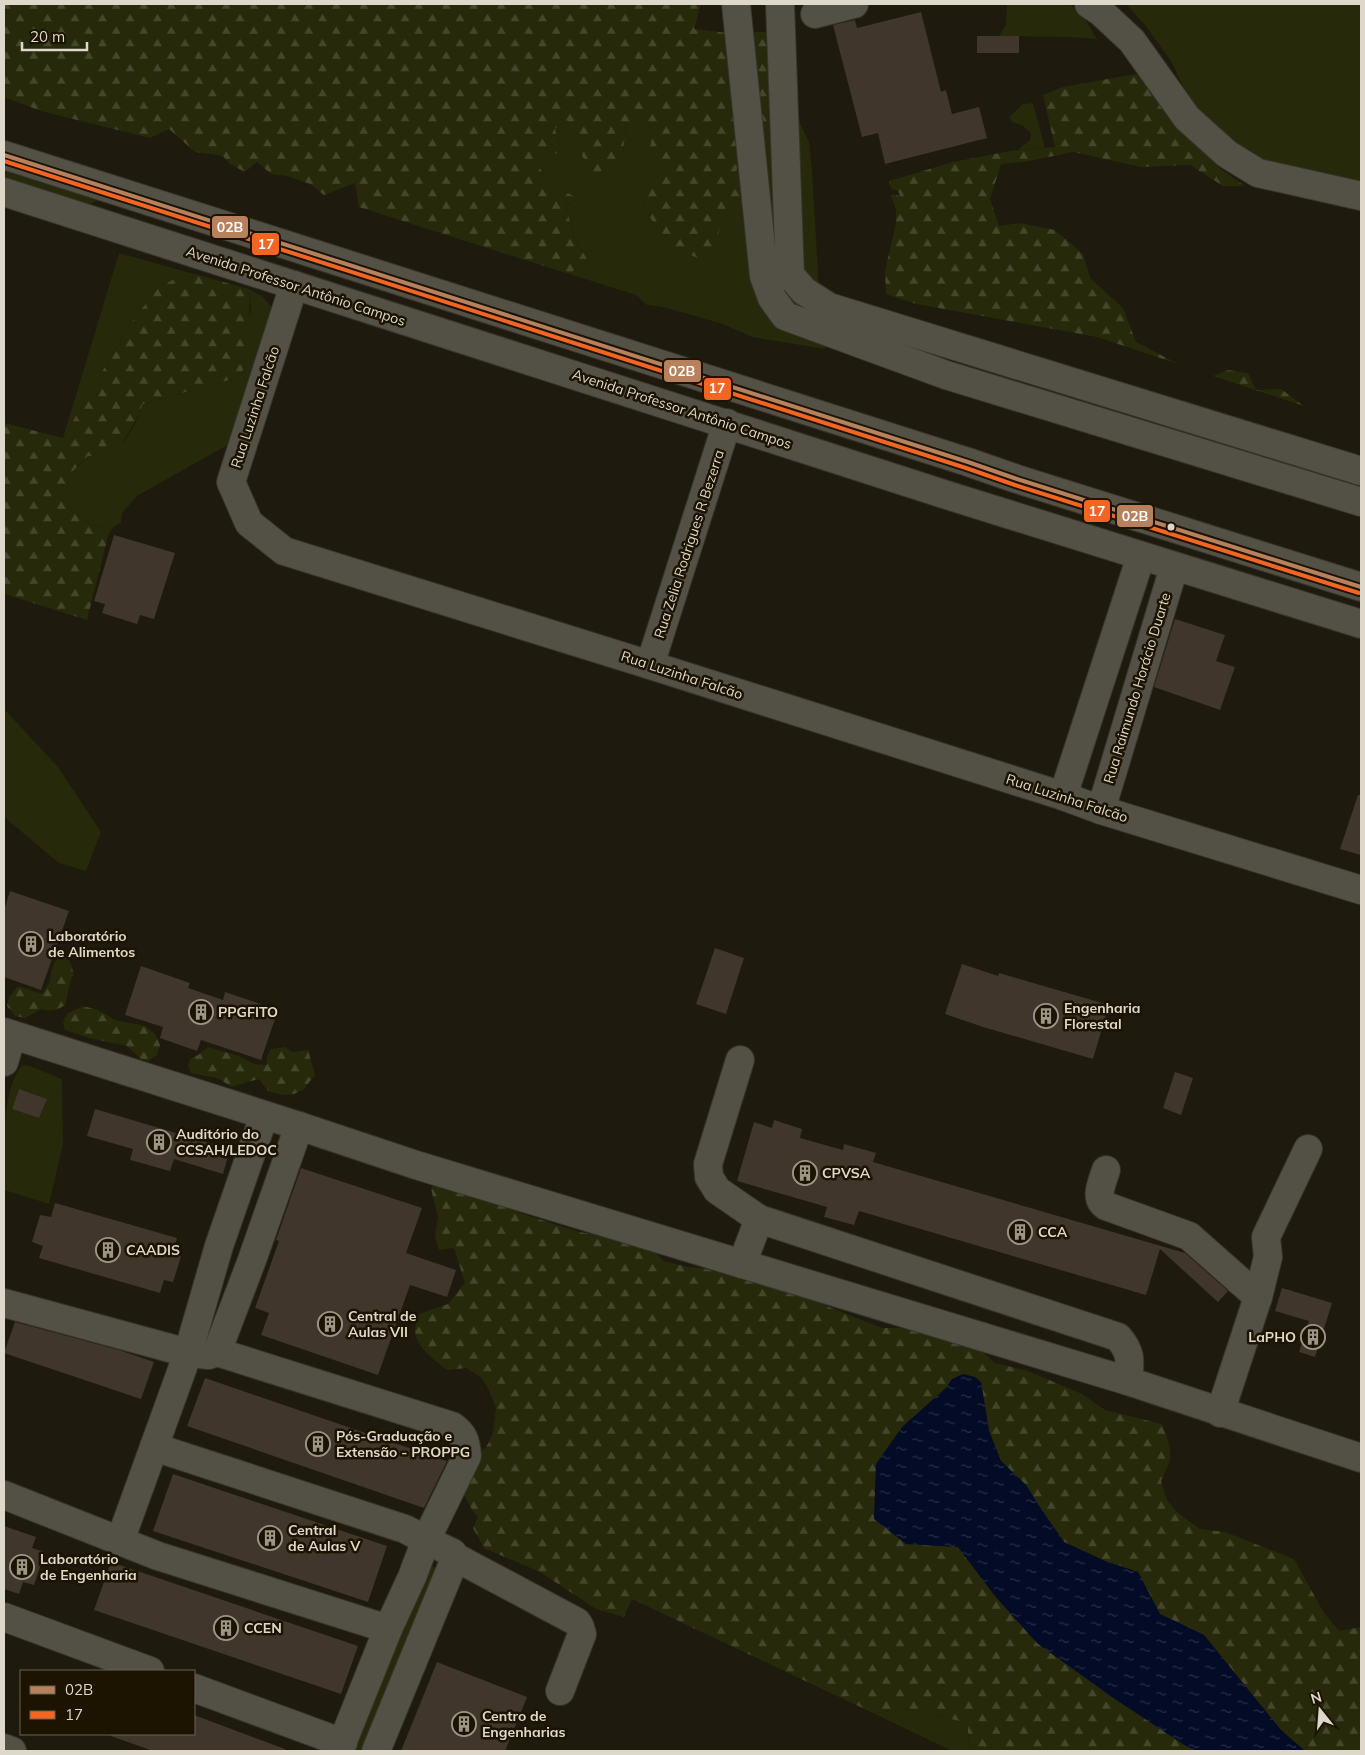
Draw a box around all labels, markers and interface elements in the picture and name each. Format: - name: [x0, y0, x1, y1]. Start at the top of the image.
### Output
- scale bar: [22, 20, 88, 52]
- text: 20 m: [30, 27, 65, 46]
- line badge: 02B: [211, 215, 249, 239]
- text: 02B: [217, 218, 244, 236]
- line badge: 17: [251, 232, 280, 256]
- text: 17: [258, 235, 274, 253]
- street label: Avenida Professor Antônio Campos: [184, 242, 408, 330]
- street label: Rua Luzinha Falcão: [227, 344, 283, 470]
- line badge: 02B: [663, 359, 702, 383]
- text: 02B: [669, 362, 696, 380]
- street label: Avenida Professor Antônio Campos: [570, 365, 794, 453]
- line badge: 17: [703, 377, 732, 401]
- text: 17: [709, 379, 725, 397]
- street label: Rua Zelia Rodrigues R Bezerra: [650, 448, 728, 640]
- line badge: 17: [1083, 499, 1111, 523]
- text: 17: [1089, 502, 1105, 520]
- line badge: 02B: [1116, 504, 1154, 528]
- text: 02B: [1122, 507, 1149, 525]
- unlabelled marker: [1166, 522, 1176, 532]
- street label: Rua Raimundo Horácio Duarte: [1099, 590, 1175, 786]
- street label: Rua Luzinha Falcão: [619, 647, 745, 703]
- street label: Rua Luzinha Falcão: [1004, 770, 1130, 826]
- place label: Laboratório de Alimentos: [48, 927, 135, 961]
- building icon: Laboratório de Alimentos: [18, 931, 44, 957]
- building icon: PPGFITO: [188, 999, 214, 1025]
- place label: Engenharia Florestal: [1064, 999, 1141, 1033]
- place label: PPGFITO: [218, 1003, 278, 1021]
- building icon: Engenharia Florestal: [1033, 1003, 1059, 1029]
- place label: Auditório do CCSAH/LEDOC: [176, 1125, 277, 1159]
- building icon: Auditório do CCSAH/LEDOC: [146, 1129, 172, 1155]
- building icon: CPVSA: [792, 1160, 818, 1186]
- place label: CPVSA: [822, 1164, 871, 1182]
- building icon: CCA: [1007, 1219, 1033, 1245]
- place label: CCA: [1038, 1223, 1068, 1241]
- building icon: CAADIS: [95, 1237, 121, 1263]
- place label: CAADIS: [126, 1241, 180, 1259]
- place label: Central de Aulas VII: [348, 1307, 417, 1341]
- building icon: Central de Aulas VII: [317, 1311, 343, 1337]
- building icon: LaPHO: [1300, 1324, 1326, 1350]
- place label: LaPHO: [1248, 1328, 1296, 1346]
- place label: Pós-Graduação e Extensão - PROPPG: [336, 1427, 470, 1461]
- building icon: Pós-Graduação e Extensão - PROPPG: [305, 1431, 331, 1457]
- place label: Central de Aulas V: [288, 1521, 361, 1555]
- building icon: Central de Aulas V: [257, 1525, 283, 1551]
- place label: Laboratório de Engenharia: [40, 1550, 137, 1584]
- building icon: Laboratório de Engenharia: [9, 1554, 35, 1580]
- building icon: CCEN: [213, 1615, 239, 1641]
- place label: CCEN: [244, 1619, 282, 1637]
- legend: [20, 1670, 195, 1735]
- text: 02B: [65, 1680, 93, 1699]
- north arrow: [1295, 1685, 1345, 1735]
- text: N: [1309, 1687, 1324, 1708]
- text: 17: [65, 1705, 83, 1724]
- place label: Centro de Engenharias: [482, 1707, 566, 1741]
- building icon: Centro de Engenharias: [451, 1711, 477, 1737]

